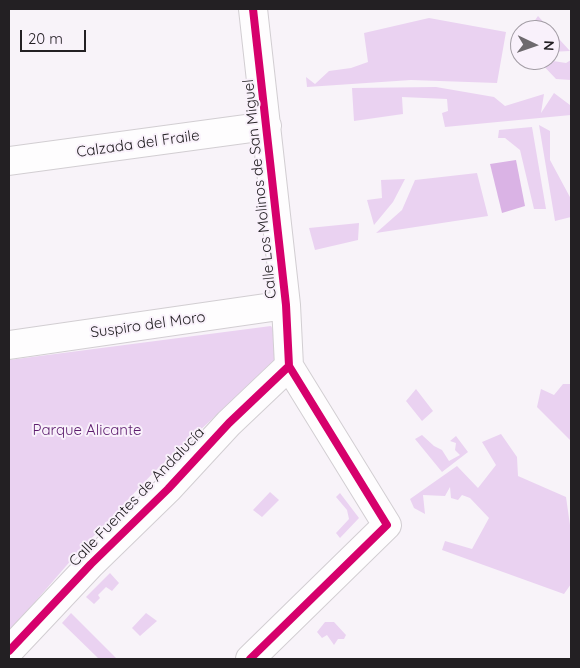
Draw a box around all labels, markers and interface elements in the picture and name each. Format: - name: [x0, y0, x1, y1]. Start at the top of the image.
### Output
- scale bar: [22, 20, 89, 52]
- north arrow: [510, 20, 560, 70]
- text: 20 m: [28, 29, 63, 48]
- text: N: [540, 40, 558, 51]
- street label: Calle Los Molinos de San Miguel: [240, 78, 280, 300]
- street label: Calzada del Fraile: [75, 126, 201, 162]
- street label: Suspiro del Moro: [89, 308, 207, 342]
- park label: Parque Alicante: [33, 421, 141, 439]
- street label: Calle Fuentes de Andalucía: [66, 424, 208, 570]

